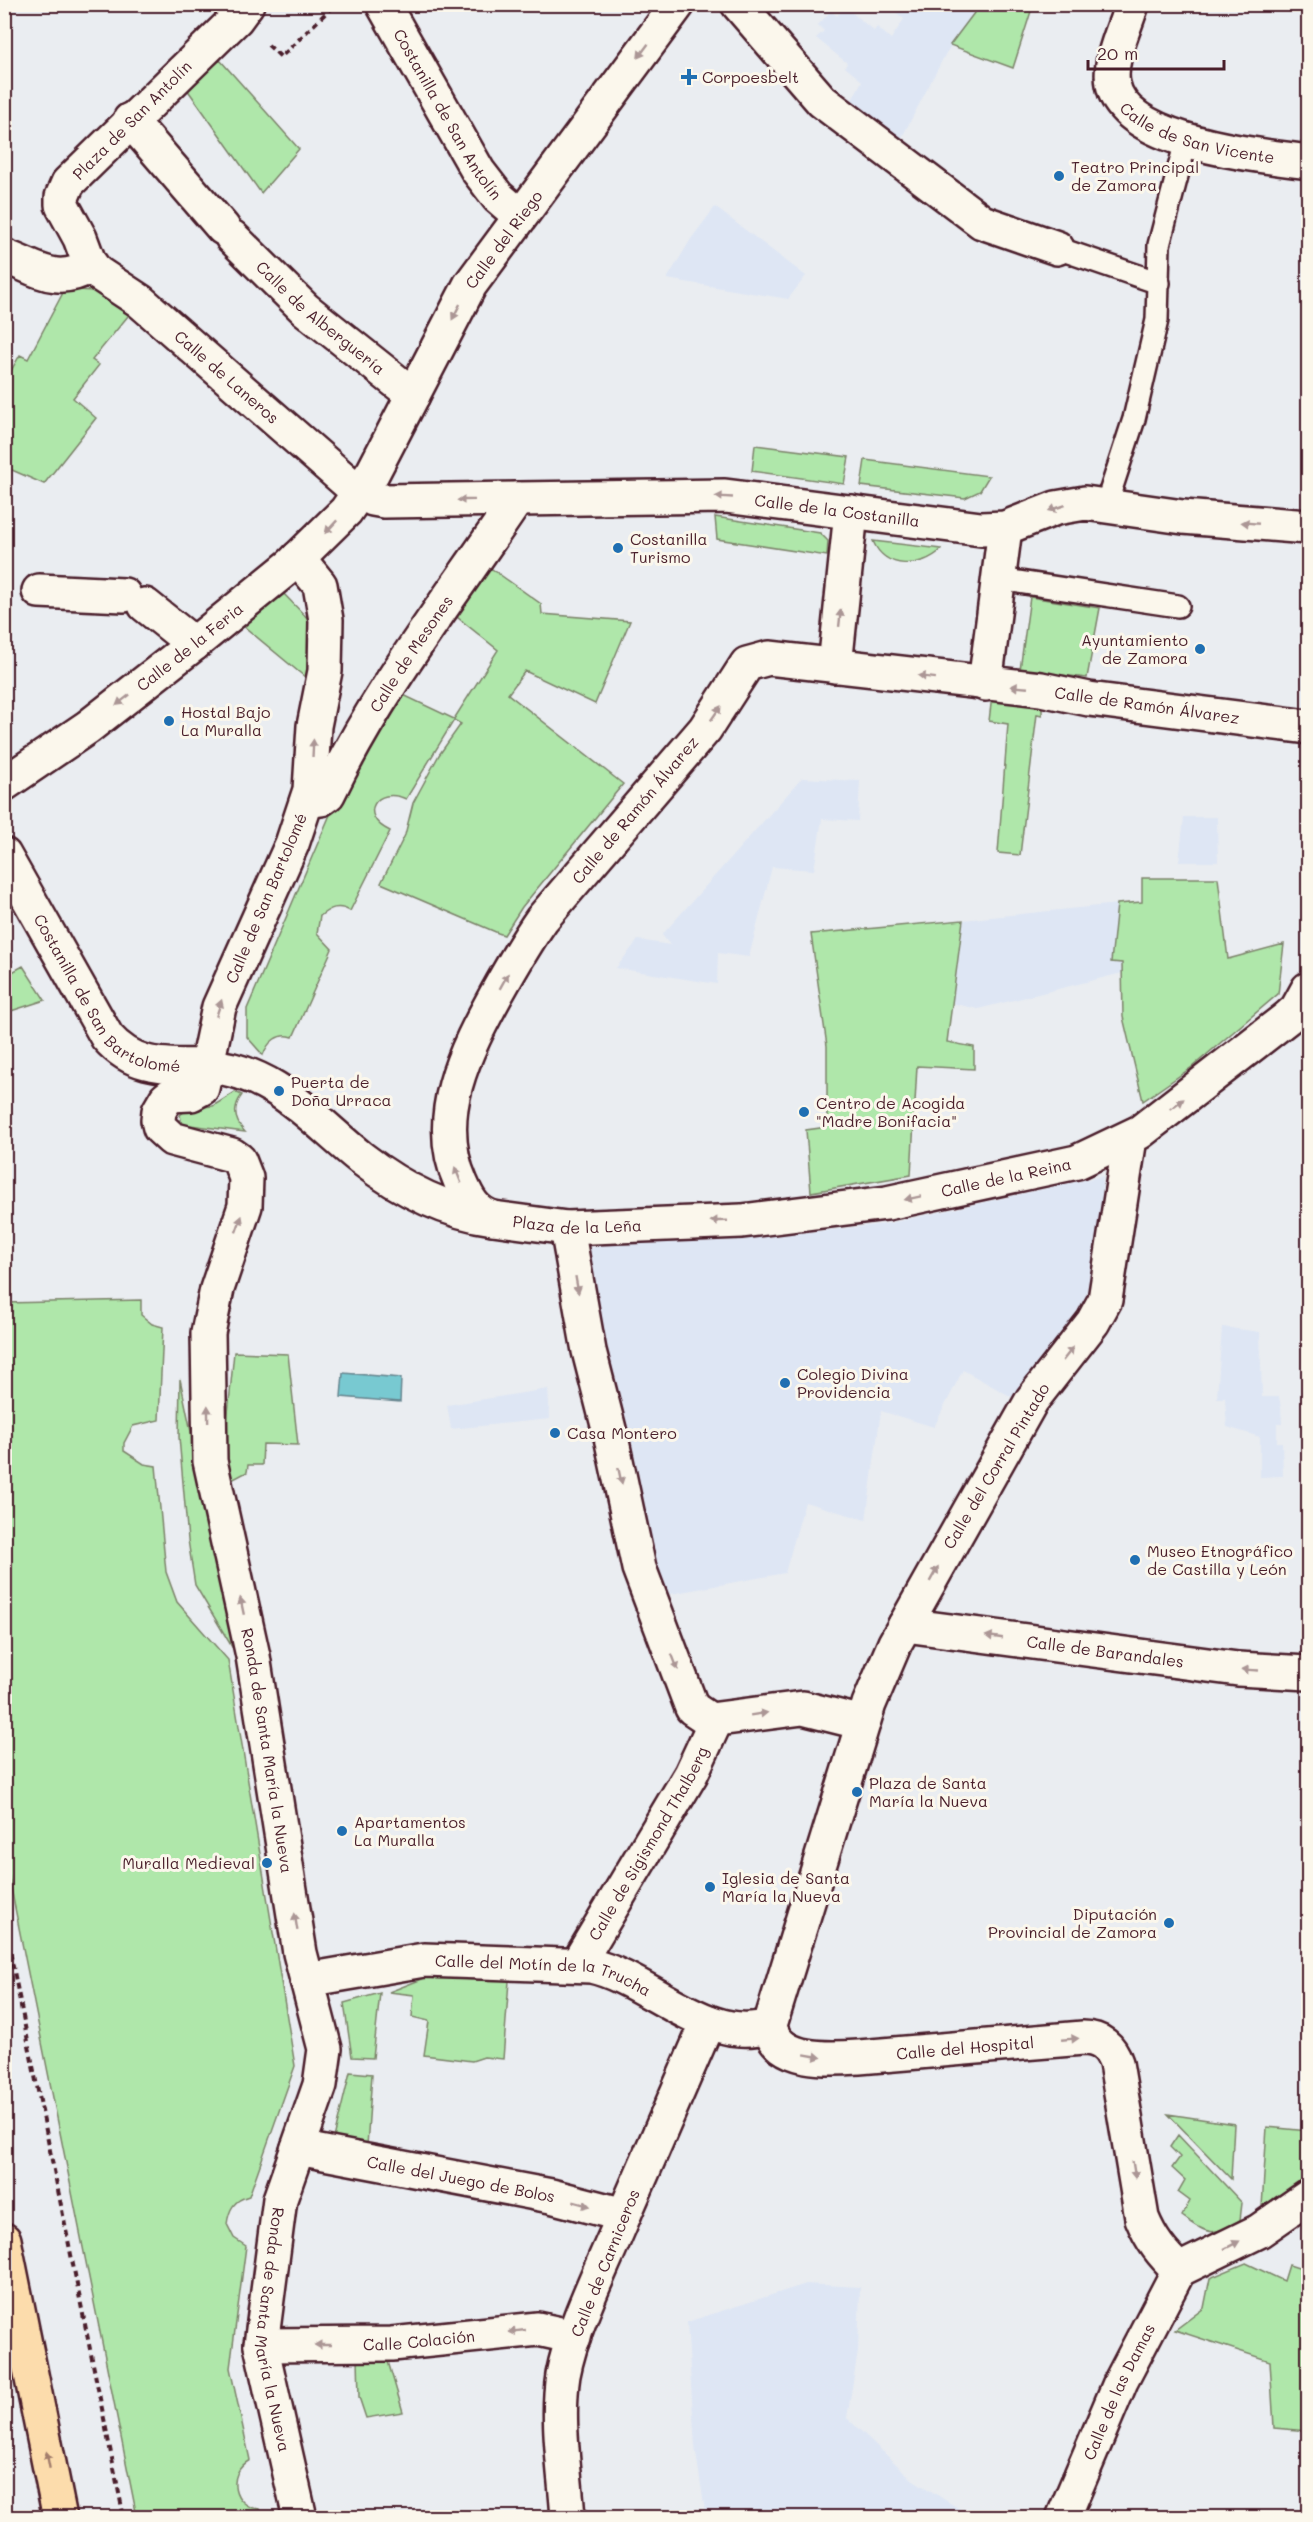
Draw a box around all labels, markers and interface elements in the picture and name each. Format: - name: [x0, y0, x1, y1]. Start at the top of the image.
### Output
- street label: Costanilla de San Antolín: [389, 25, 507, 204]
- scale bar: [1088, 33, 1224, 71]
- text: 20 m: [1097, 41, 1138, 65]
- one-way arrow: [637, 44, 649, 59]
- street label: Plaza de San Antolín: [68, 56, 196, 184]
- place label: Corpoesbelt: [702, 66, 799, 87]
- marker: Corpoesbelt: [680, 68, 698, 86]
- street label: Calle de San Vicente: [1116, 97, 1276, 167]
- place label: Teatro Principal de Zamora: [1071, 156, 1199, 195]
- marker: Teatro Principal de Zamora: [1052, 169, 1066, 183]
- street label: Calle del Riego: [460, 186, 547, 293]
- street label: Calle de Alberguería: [252, 256, 390, 379]
- one-way arrow: [451, 303, 461, 321]
- street label: Calle de Laneros: [170, 325, 284, 428]
- street label: Calle de la Costanilla: [753, 489, 921, 531]
- one-way arrow: [714, 492, 733, 501]
- one-way arrow: [456, 495, 475, 504]
- one-way arrow: [1048, 504, 1066, 513]
- one-way arrow: [1241, 518, 1260, 528]
- one-way arrow: [324, 520, 338, 534]
- place label: Costanilla Turismo: [630, 528, 707, 567]
- marker: Costanilla Turismo: [611, 541, 625, 555]
- street label: Calle de Mesones: [364, 591, 457, 716]
- street label: Calle de la Feria: [132, 597, 247, 695]
- one-way arrow: [835, 608, 845, 627]
- place label: Ayuntamiento de Zamora: [1081, 629, 1188, 668]
- marker: Ayuntamiento de Zamora: [1193, 642, 1207, 656]
- one-way arrow: [917, 673, 936, 682]
- street label: Calle de Ramón Álvarez: [1053, 681, 1241, 728]
- one-way arrow: [1010, 682, 1029, 692]
- one-way arrow: [115, 693, 131, 706]
- place label: Hostal Bajo La Muralla: [181, 701, 271, 740]
- one-way arrow: [710, 705, 721, 721]
- marker: Hostal Bajo La Muralla: [162, 714, 176, 728]
- street label: Calle de Ramón Álvarez: [567, 731, 703, 888]
- one-way arrow: [308, 738, 317, 757]
- street label: Calle de San Bartolomé: [220, 809, 311, 986]
- street label: Costanilla de San Bartolomé: [29, 910, 181, 1076]
- one-way arrow: [499, 972, 509, 989]
- one-way arrow: [215, 999, 224, 1017]
- place label: Puerta de Doña Urraca: [291, 1071, 392, 1110]
- marker: Puerta de Doña Urraca: [272, 1084, 286, 1098]
- place label: Centro de Acogida "Madre Bonifacia": [816, 1092, 965, 1131]
- one-way arrow: [1170, 1098, 1185, 1110]
- marker: Centro de Acogida "Madre Bonifacia": [797, 1105, 811, 1119]
- street label: Calle de la Reina: [939, 1153, 1073, 1201]
- one-way arrow: [453, 1166, 462, 1184]
- one-way arrow: [903, 1193, 922, 1203]
- street label: Plaza de la Leña: [512, 1210, 642, 1238]
- one-way arrow: [234, 1215, 244, 1233]
- one-way arrow: [710, 1216, 729, 1226]
- one-way arrow: [573, 1276, 582, 1295]
- one-way arrow: [1061, 1346, 1074, 1362]
- place label: Colegio Divina Providencia: [797, 1363, 909, 1402]
- marker: Colegio Divina Providencia: [778, 1376, 792, 1390]
- street label: Calle del Corral Pintado: [938, 1379, 1053, 1553]
- one-way arrow: [203, 1405, 213, 1424]
- place label: Casa Montero: [567, 1422, 677, 1443]
- marker: Casa Montero: [548, 1426, 562, 1440]
- one-way arrow: [615, 1466, 625, 1485]
- place label: Museo Etnográfico de Castilla y León: [1147, 1540, 1293, 1579]
- marker: Museo Etnográfico de Castilla y León: [1128, 1553, 1142, 1567]
- one-way arrow: [929, 1565, 939, 1582]
- one-way arrow: [237, 1596, 247, 1615]
- street label: Ronda de Santa María la Nueva: [237, 1626, 298, 1874]
- street label: Calle de Barandales: [1025, 1630, 1185, 1672]
- one-way arrow: [985, 1632, 1004, 1641]
- one-way arrow: [671, 1653, 680, 1671]
- one-way arrow: [1241, 1665, 1260, 1675]
- one-way arrow: [750, 1709, 769, 1718]
- street label: Calle de Sigismond Thalberg: [583, 1743, 712, 1944]
- place label: Plaza de Santa María la Nueva: [869, 1772, 988, 1811]
- marker: Plaza de Santa María la Nueva: [850, 1785, 864, 1799]
- place label: Apartamentos La Muralla: [354, 1811, 466, 1850]
- marker: Apartamentos La Muralla: [335, 1824, 349, 1838]
- place label: Muralla Medieval: [122, 1852, 255, 1873]
- marker: Muralla Medieval: [260, 1856, 274, 1870]
- place label: Iglesia de Santa María la Nueva: [722, 1867, 850, 1906]
- marker: Iglesia de Santa María la Nueva: [703, 1880, 717, 1894]
- place label: Diputación Provincial de Zamora: [988, 1903, 1157, 1942]
- one-way arrow: [291, 1913, 300, 1932]
- marker: Diputación Provincial de Zamora: [1162, 1916, 1176, 1930]
- street label: Calle del Motín de la Trucha: [435, 1949, 655, 2001]
- street label: Calle del Hospital: [895, 2031, 1035, 2064]
- one-way arrow: [1061, 2035, 1080, 2044]
- one-way arrow: [804, 2052, 823, 2061]
- street label: Calle del Juego de Bolos: [365, 2150, 558, 2207]
- one-way arrow: [1130, 2161, 1139, 2180]
- street label: Calle de Carniceros: [565, 2186, 644, 2340]
- one-way arrow: [573, 2200, 591, 2209]
- street label: Ronda de Santa María la Nueva: [251, 2206, 296, 2454]
- one-way arrow: [1224, 2240, 1241, 2250]
- street label: Calle de las Damas: [1078, 2320, 1159, 2463]
- street label: Calle Colación: [363, 2325, 476, 2354]
- one-way arrow: [507, 2326, 526, 2336]
- one-way arrow: [313, 2340, 332, 2350]
- one-way arrow: [43, 2450, 52, 2469]

